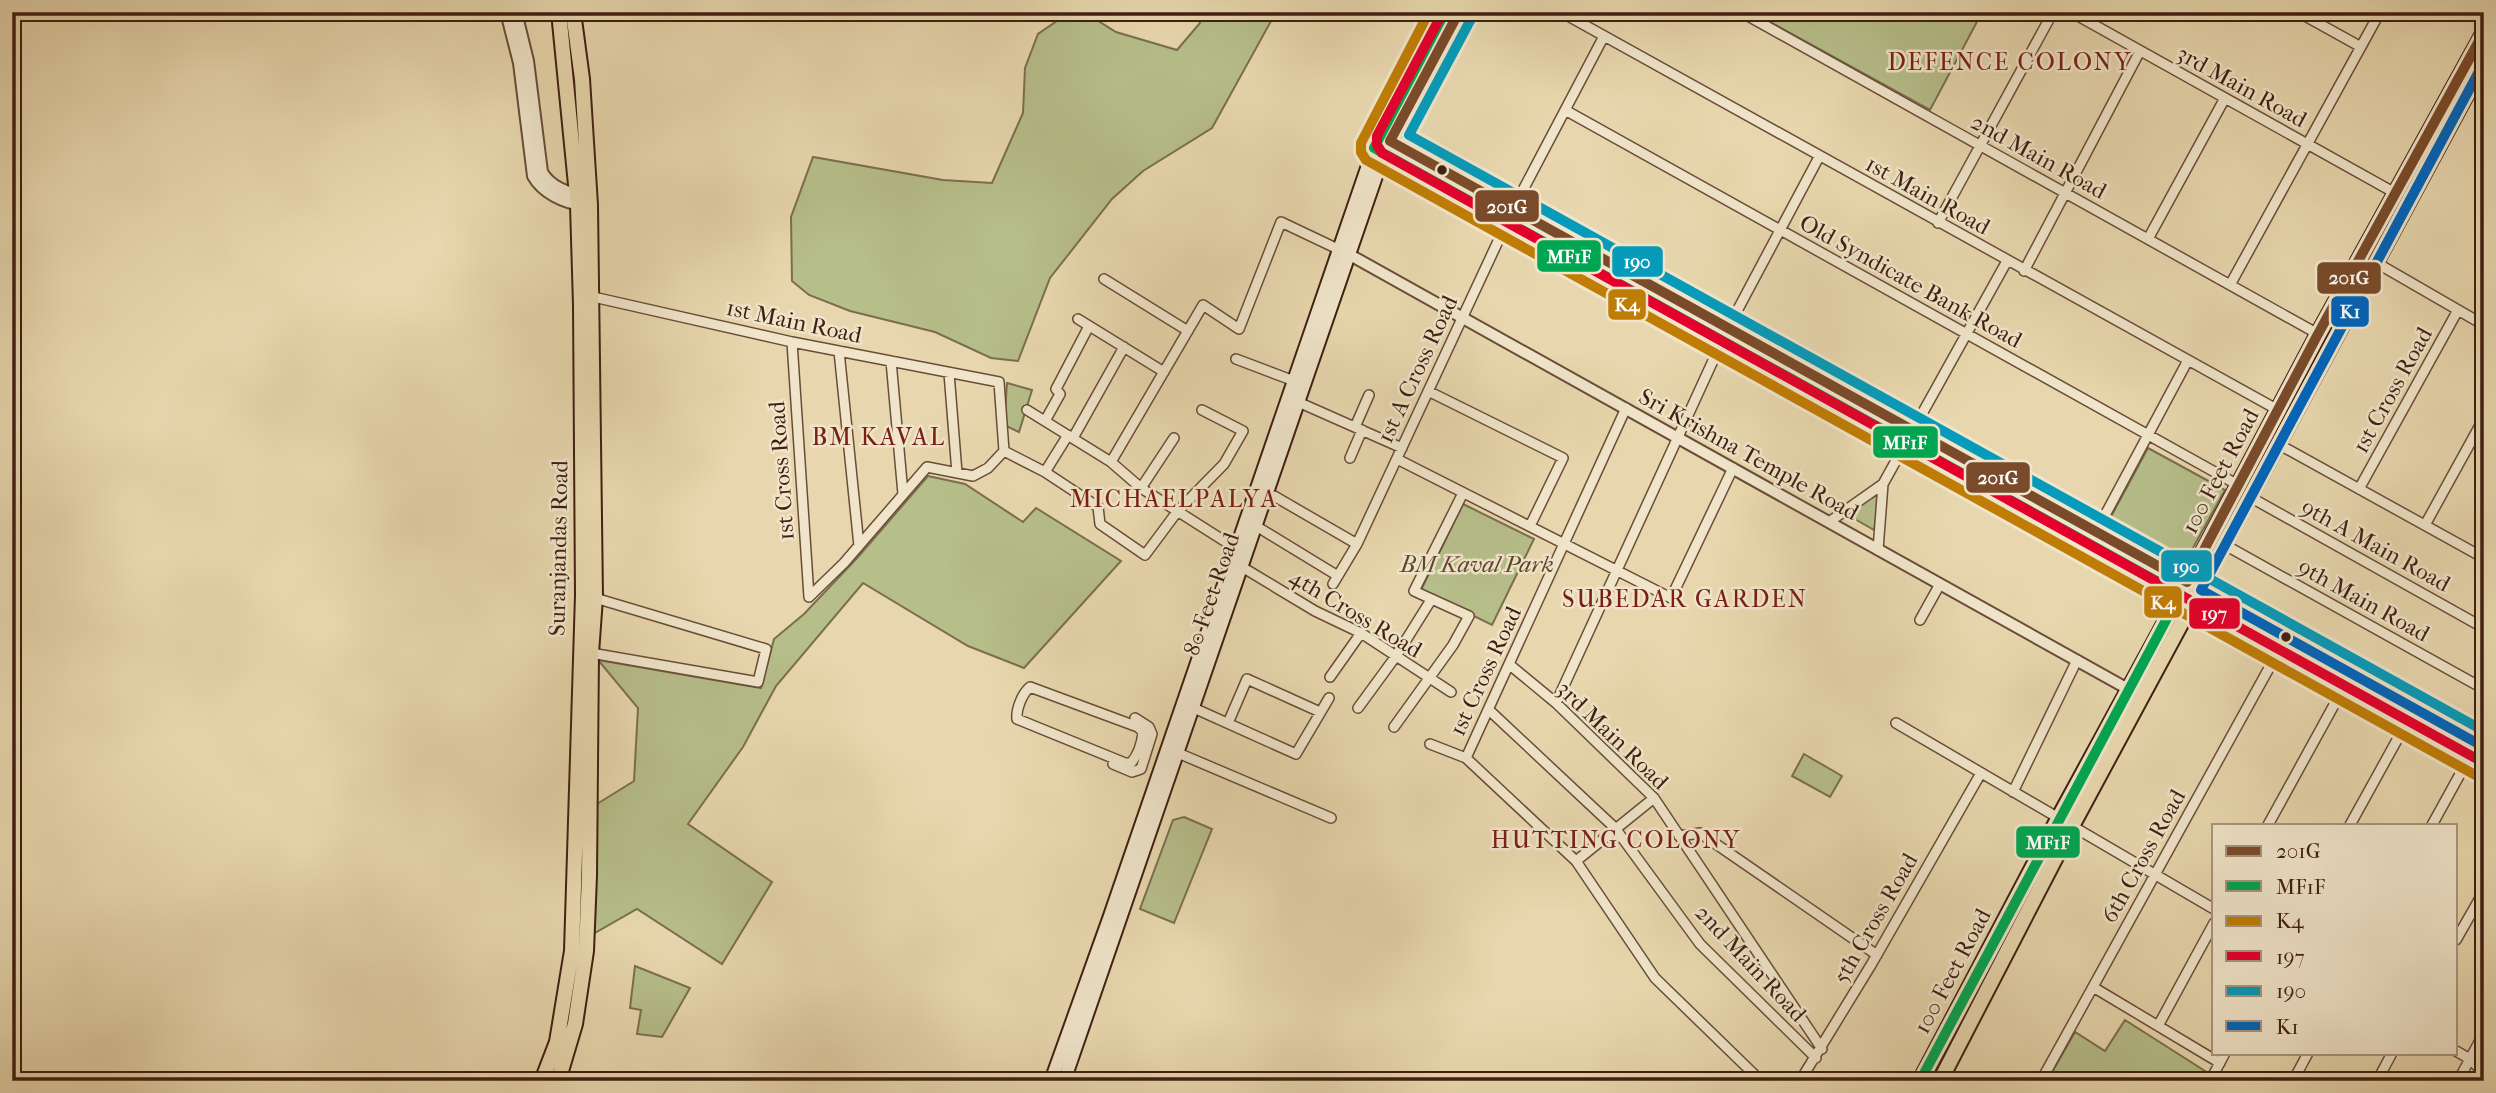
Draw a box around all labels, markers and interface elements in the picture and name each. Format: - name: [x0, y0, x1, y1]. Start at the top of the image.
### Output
- street label: 3rd Main Road: [2172, 40, 2312, 133]
- district label: DEFENCE COLONY: [1888, 48, 2133, 76]
- street label: 2nd Main Road: [1966, 108, 2112, 205]
- street label: 1st Main Road: [1861, 150, 1995, 241]
- unlabelled marker: [1435, 163, 1449, 177]
- line badge: 201G: [1474, 189, 1540, 223]
- text: 201G: [1487, 196, 1528, 218]
- street label: Old Syndicate Bank Road: [1795, 209, 2027, 354]
- line badge: MF1F: [1536, 239, 1602, 273]
- line badge: 190: [1611, 245, 1664, 278]
- text: MF1F: [1546, 246, 1592, 268]
- text: 190: [1623, 251, 1651, 273]
- line badge: 201G: [2316, 261, 2382, 295]
- text: 201G: [2329, 267, 2370, 289]
- line badge: K4: [1607, 288, 1647, 321]
- street label: 1st A Cross Road: [1372, 291, 1464, 447]
- street label: 1st Main Road: [724, 294, 865, 349]
- text: K4: [1614, 294, 1640, 316]
- line badge: K1: [2330, 295, 2370, 328]
- text: K1: [2340, 301, 2360, 323]
- street label: 1st Cross Road: [2347, 322, 2438, 458]
- street label: Sri Krishna Temple Road: [1634, 383, 1864, 526]
- street label: 1st Cross Road: [763, 400, 800, 542]
- street label: 100 Feet Road: [2176, 404, 2265, 538]
- district label: BM KAVAL: [812, 423, 946, 451]
- line badge: MF1F: [1872, 425, 1939, 459]
- text: MF1F: [1882, 432, 1928, 454]
- street label: Suranjandas Road: [543, 459, 574, 636]
- line badge: 201G: [1965, 461, 2031, 494]
- text: 201G: [1978, 467, 2019, 489]
- district label: MICHAELPALYA: [1070, 485, 1278, 513]
- street label: 9th A Main Road: [2297, 493, 2455, 598]
- street label: 80 Feet Road: [1178, 529, 1245, 659]
- line badge: 190: [2160, 549, 2213, 583]
- park label: BM Kaval Park: [1398, 551, 1554, 578]
- street label: 9th Main Road: [2293, 553, 2435, 648]
- text: 190: [2172, 556, 2200, 578]
- street label: 4th Cross Road: [1285, 563, 1427, 664]
- district label: SUBEDAR GARDEN: [1562, 585, 1808, 613]
- line badge: K4: [2143, 585, 2183, 619]
- text: K4: [2150, 592, 2176, 614]
- line badge: 197: [2188, 597, 2241, 630]
- street label: 1st Cross Road: [1444, 602, 1527, 740]
- text: 197: [2201, 603, 2227, 625]
- unlabelled marker: [2279, 630, 2293, 644]
- street label: 3rd Main Road: [1551, 676, 1674, 796]
- street label: 6th Cross Road: [2096, 784, 2191, 928]
- legend: [2212, 824, 2458, 1054]
- line badge: MF1F: [2015, 825, 2081, 859]
- district label: HUTTING COLONY: [1491, 826, 1741, 854]
- text: MF1F: [2025, 832, 2071, 854]
- text: 201G: [2276, 839, 2321, 863]
- street label: 5th Cross Road: [1827, 848, 1924, 988]
- text: MF1F: [2276, 875, 2325, 899]
- street label: 2nd Main Road: [1689, 899, 1812, 1028]
- street label: 100 Feet Road: [1908, 904, 1997, 1038]
- text: K4: [2276, 909, 2304, 933]
- text: 197: [2276, 945, 2305, 969]
- text: 190: [2276, 979, 2306, 1003]
- text: K1: [2276, 1015, 2299, 1039]

